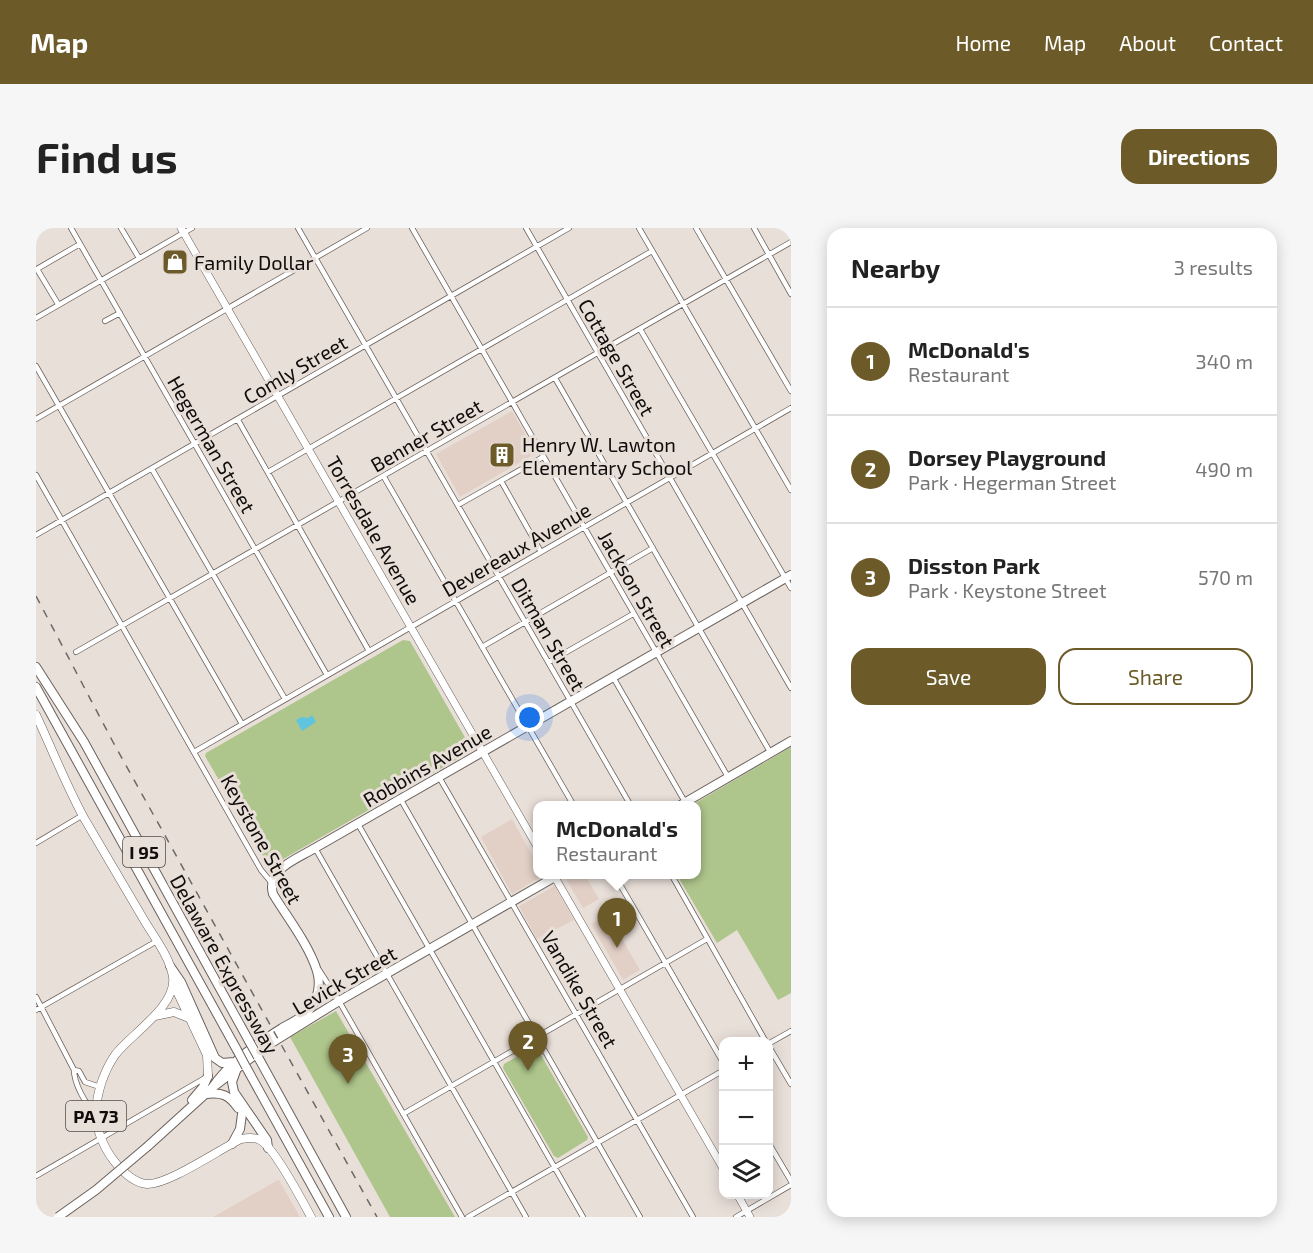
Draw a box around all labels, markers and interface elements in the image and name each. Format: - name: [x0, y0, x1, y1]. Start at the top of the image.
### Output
- text: Map: [30, 25, 88, 59]
- text: Home: [955, 30, 1011, 55]
- text: Map: [1044, 30, 1086, 55]
- text: About: [1119, 30, 1176, 55]
- text: Contact: [1209, 30, 1283, 55]
- button: Directions: [1121, 129, 1277, 184]
- text: Find us: [36, 131, 178, 181]
- shop icon: Family Dollar: [160, 247, 190, 277]
- place label: Family Dollar: [194, 250, 313, 274]
- text: Nearby: [851, 252, 940, 283]
- text: 3 results: [1174, 255, 1253, 279]
- street label: Cottage Street: [574, 294, 660, 420]
- street label: Comly Street: [239, 329, 352, 408]
- text: McDonald's: [908, 336, 1030, 362]
- text: 1: [866, 349, 875, 373]
- text: 340 m: [1196, 349, 1253, 373]
- text: Restaurant: [908, 362, 1009, 386]
- street label: Hegerman Street: [163, 371, 261, 517]
- street label: Benner Street: [366, 393, 486, 477]
- place label: Henry W. Lawton Elementary School: [522, 432, 692, 479]
- building icon: Henry W. Lawton Elementary School: [487, 440, 517, 470]
- text: Dorsey Playground: [908, 444, 1106, 470]
- street label: Torresdale Avenue: [322, 451, 426, 609]
- text: 2: [865, 457, 876, 481]
- text: 490 m: [1195, 457, 1253, 481]
- text: Park · Hegerman Street: [908, 470, 1116, 494]
- street label: Devereaux Avenue: [437, 497, 595, 601]
- street label: Jackson Street: [594, 526, 680, 652]
- text: Disston Park: [908, 552, 1040, 578]
- text: 3: [865, 565, 876, 589]
- text: 570 m: [1198, 565, 1253, 589]
- street label: Ditman Street: [507, 573, 591, 695]
- text: Park · Keystone Street: [908, 578, 1107, 602]
- button: Save: [851, 648, 1046, 705]
- button: Share: [1058, 648, 1253, 705]
- your location: [515, 703, 544, 732]
- street label: Robbins Avenue: [359, 719, 495, 811]
- street label: Keystone Street: [217, 770, 308, 908]
- popup: [533, 801, 701, 879]
- text: McDonald's: [556, 815, 678, 841]
- road number: I 95: [123, 837, 165, 867]
- text: Restaurant: [556, 841, 658, 865]
- street label: Delaware Expressway: [166, 870, 285, 1058]
- pin: 1: [598, 898, 636, 948]
- street label: Vandike Street: [537, 926, 623, 1052]
- street label: Levick Street: [288, 940, 401, 1019]
- pin: 2: [508, 1022, 548, 1071]
- pin: 3: [328, 1034, 368, 1084]
- map controls: [719, 1037, 773, 1199]
- button: +: [719, 1037, 773, 1091]
- button: −: [719, 1091, 773, 1145]
- road number: PA 73: [66, 1101, 126, 1131]
- button: layers: [719, 1145, 773, 1199]

